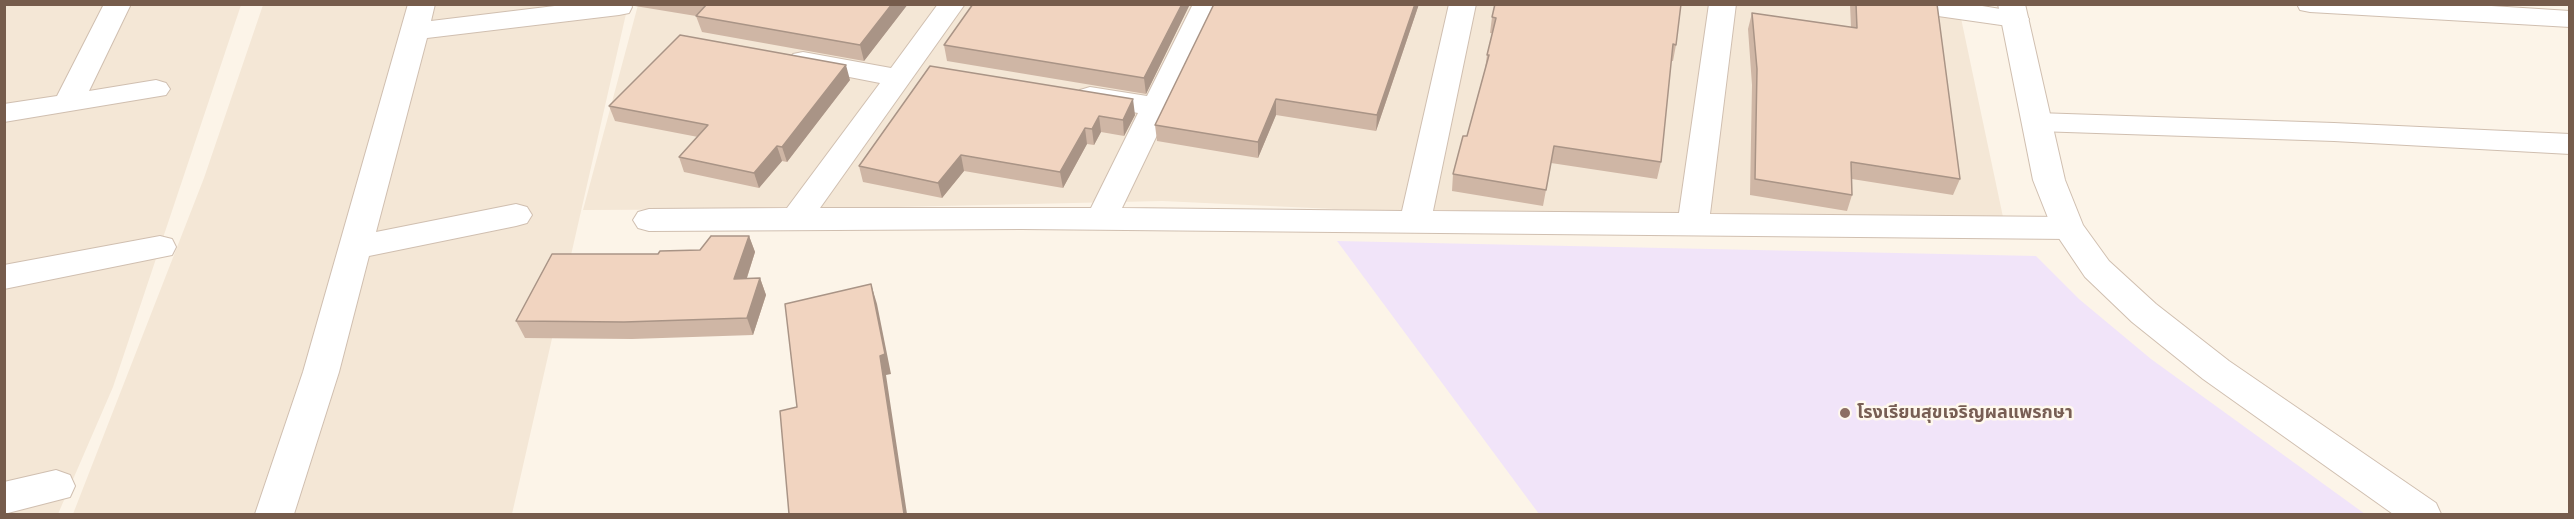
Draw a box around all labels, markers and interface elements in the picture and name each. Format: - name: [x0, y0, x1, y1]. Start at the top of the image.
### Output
- place label: โรงเรียนสุขเจริญผลแพรกษา: [1857, 402, 2073, 424]
- marker: โรงเรียนสุขเจริญผลแพรกษา: [1838, 406, 1852, 420]

